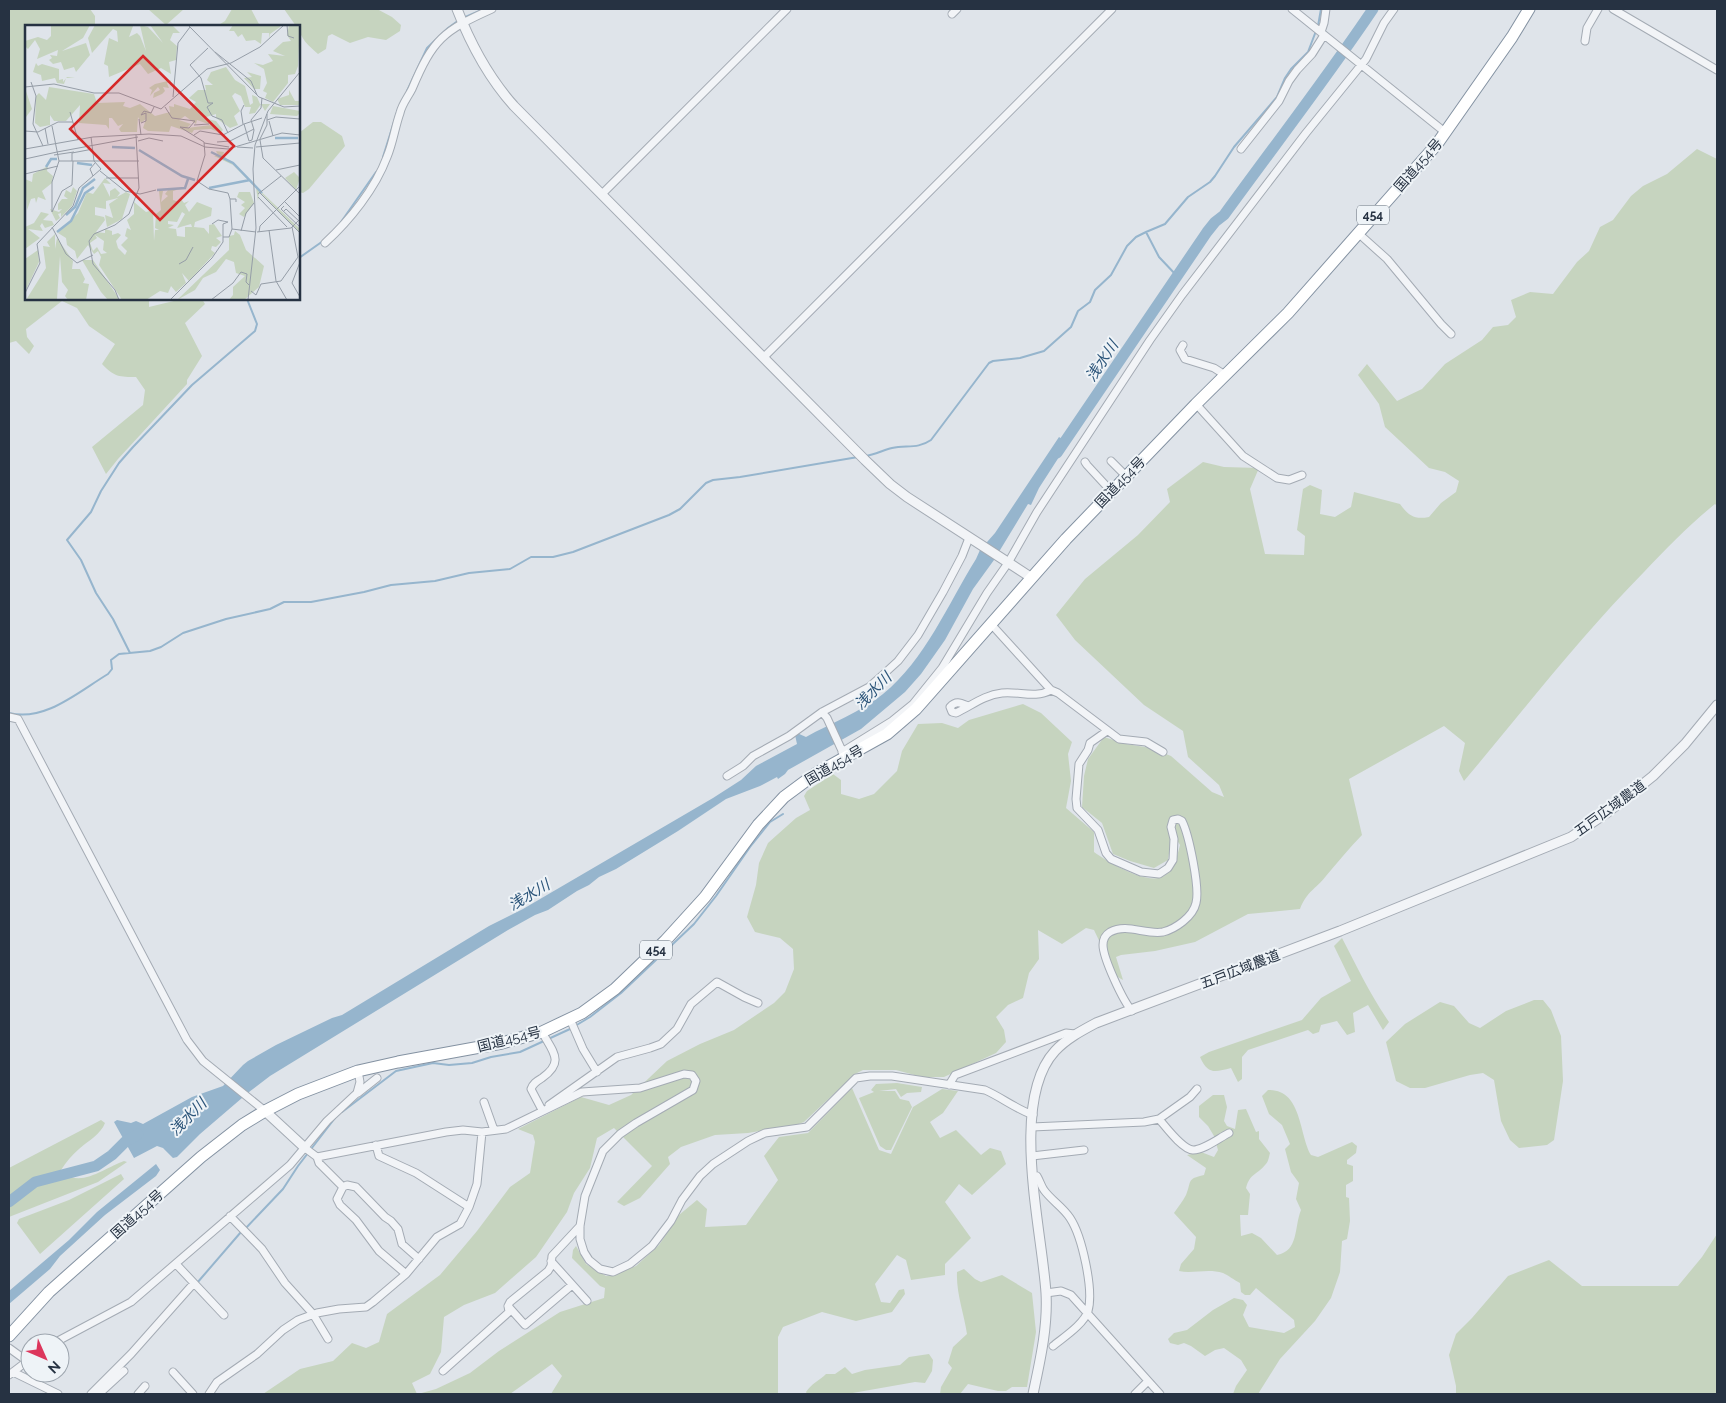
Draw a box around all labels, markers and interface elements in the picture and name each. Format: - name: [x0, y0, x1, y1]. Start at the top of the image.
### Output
- inset map: [25, 25, 300, 300]
- street label: 国道454号: [1391, 135, 1445, 195]
- road number: 454: [1357, 206, 1389, 224]
- water label: 浅水川: [1082, 336, 1123, 385]
- street label: 国道454号: [1092, 453, 1148, 511]
- water label: 浅水川: [851, 667, 897, 713]
- street label: 国道454号: [802, 742, 866, 788]
- street label: 五戸広域農道: [1571, 777, 1649, 839]
- water label: 浅水川: [505, 875, 555, 914]
- road number: 454: [640, 940, 672, 960]
- street label: 五戸広域農道: [1198, 946, 1282, 992]
- street label: 国道454号: [476, 1023, 542, 1055]
- water label: 浅水川: [166, 1093, 212, 1139]
- street label: 国道454号: [108, 1186, 166, 1242]
- north arrow: [20, 1333, 70, 1383]
- text: N: [45, 1358, 64, 1377]

